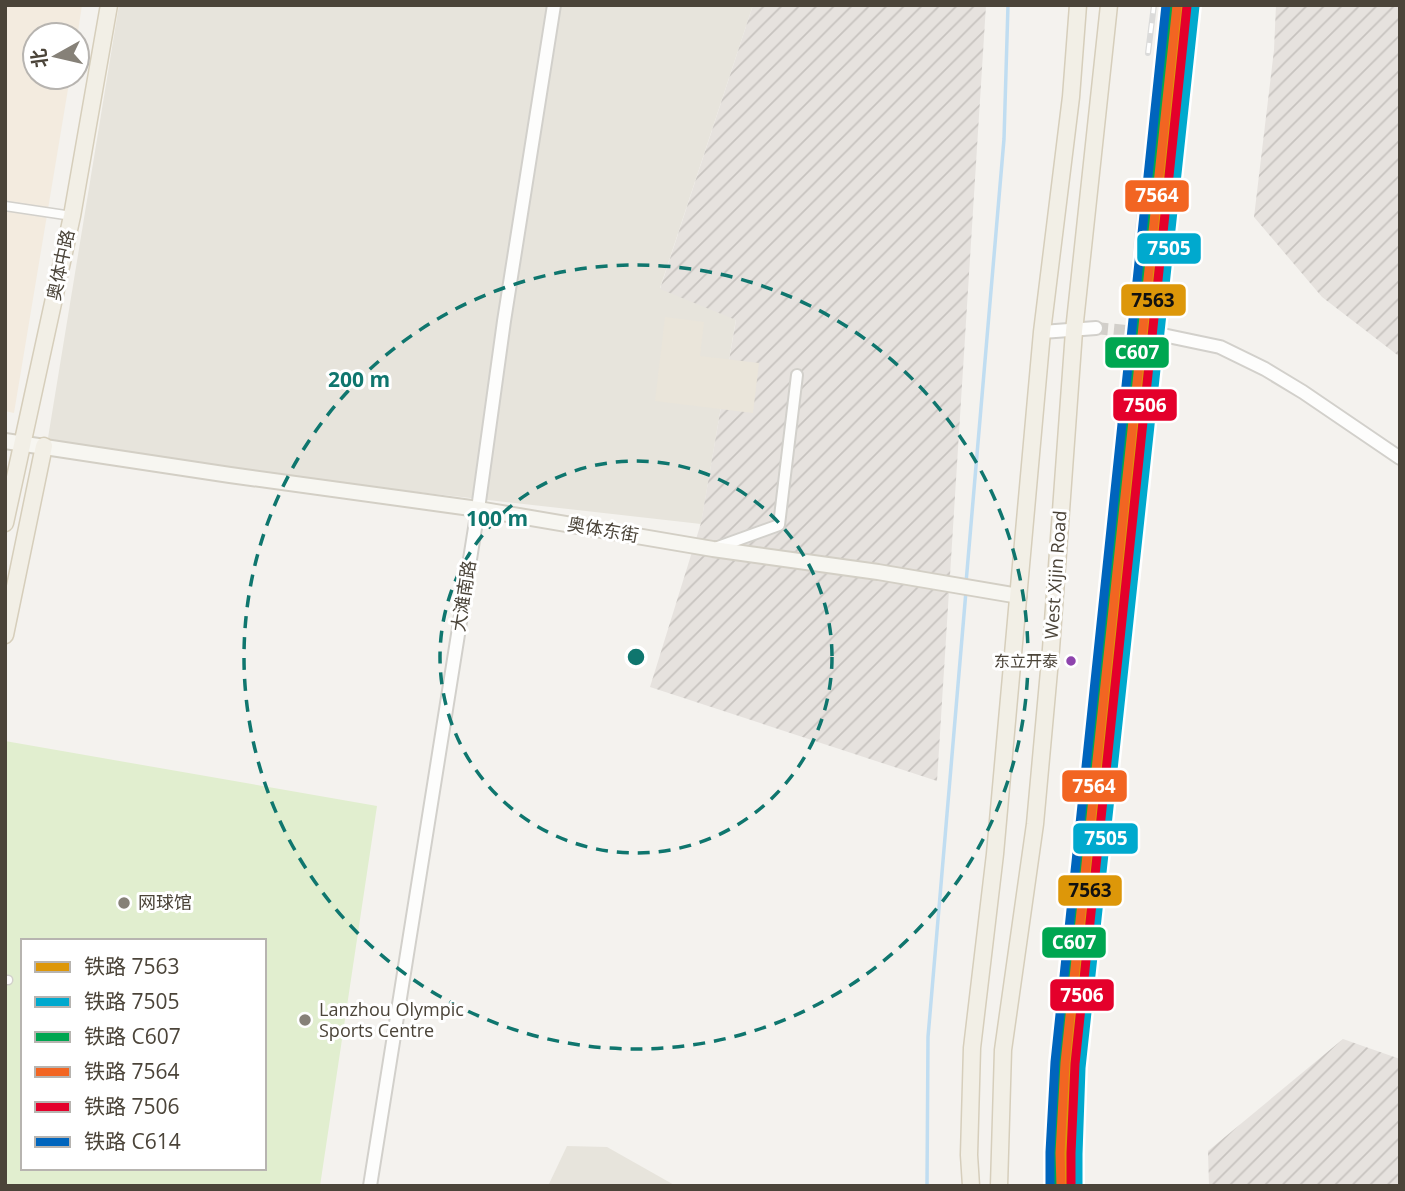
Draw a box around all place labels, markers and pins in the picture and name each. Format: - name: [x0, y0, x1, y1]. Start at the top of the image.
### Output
- centre of rings: [624, 645, 648, 669]
- place label: 东立开泰: [994, 650, 1058, 672]
- marker: 东立开泰: [1064, 654, 1078, 668]
- place label: 网球馆: [138, 890, 192, 914]
- marker: 网球馆: [116, 895, 132, 911]
- place label: Lanzhou Olympic Sports Centre: [319, 997, 464, 1042]
- marker: Lanzhou Olympic Sports Centre: [297, 1012, 313, 1028]

